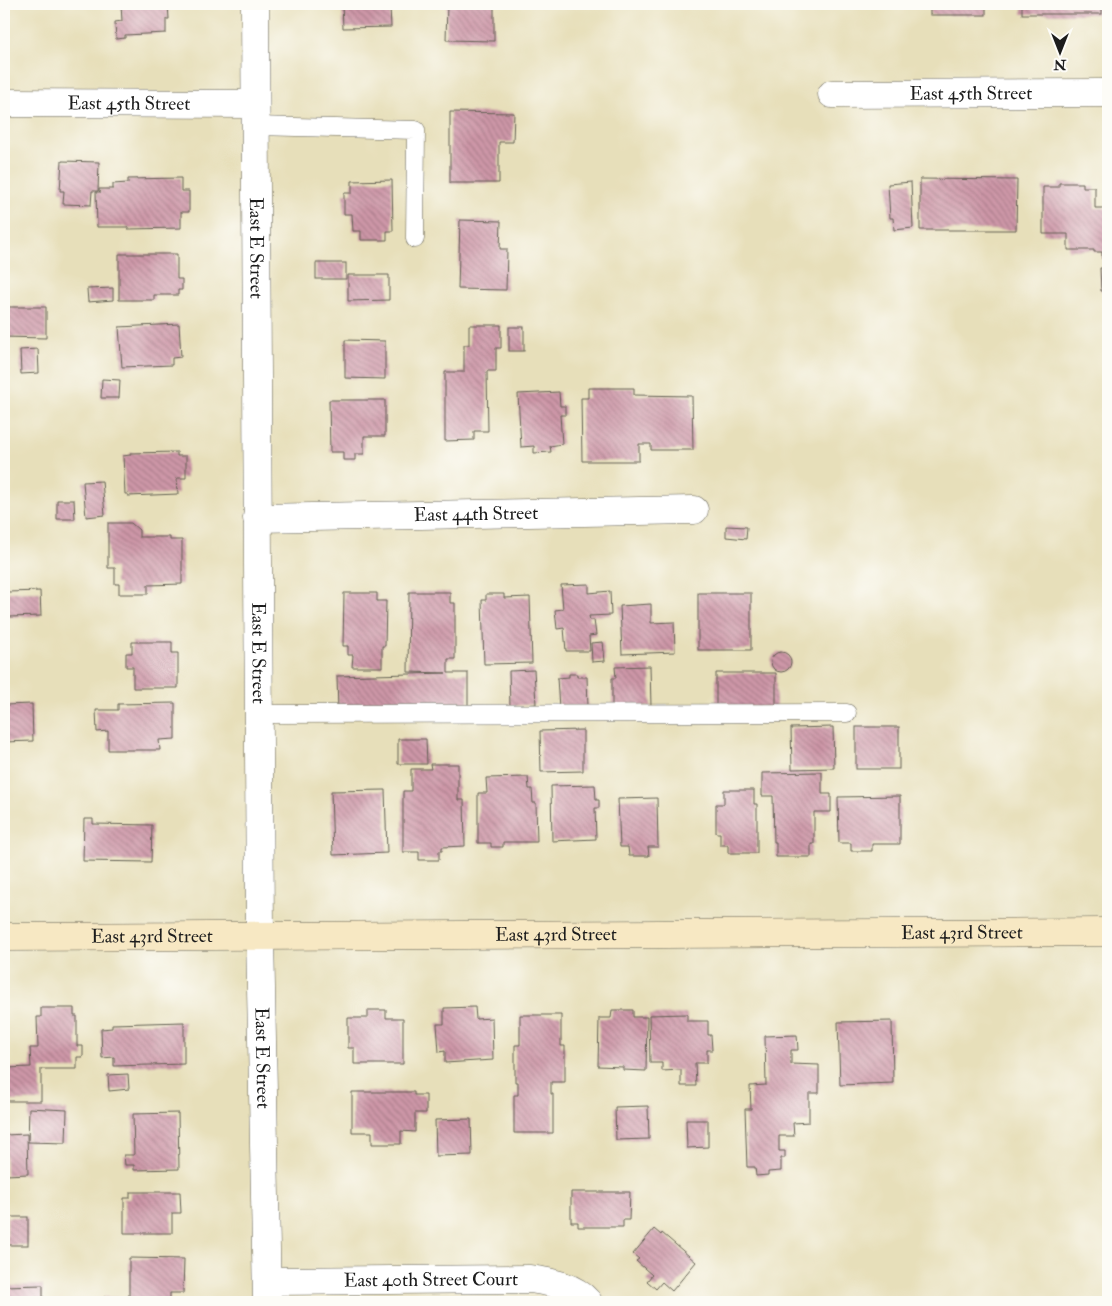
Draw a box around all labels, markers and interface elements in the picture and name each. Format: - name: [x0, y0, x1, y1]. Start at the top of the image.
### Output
- north arrow: [1034, 28, 1084, 78]
- text: N: [1053, 56, 1067, 73]
- street label: East 45th Street: [910, 81, 1032, 106]
- street label: East 45th Street: [68, 91, 190, 116]
- street label: East E Street: [244, 197, 269, 299]
- street label: East 44th Street: [413, 501, 539, 527]
- street label: East E Street: [246, 602, 271, 704]
- street label: East 43rd Street: [901, 920, 1023, 945]
- street label: East 43rd Street: [495, 922, 617, 947]
- street label: East 43rd Street: [91, 924, 213, 949]
- street label: East E Street: [249, 1007, 275, 1109]
- street label: East 40th Street Court: [344, 1267, 518, 1292]

